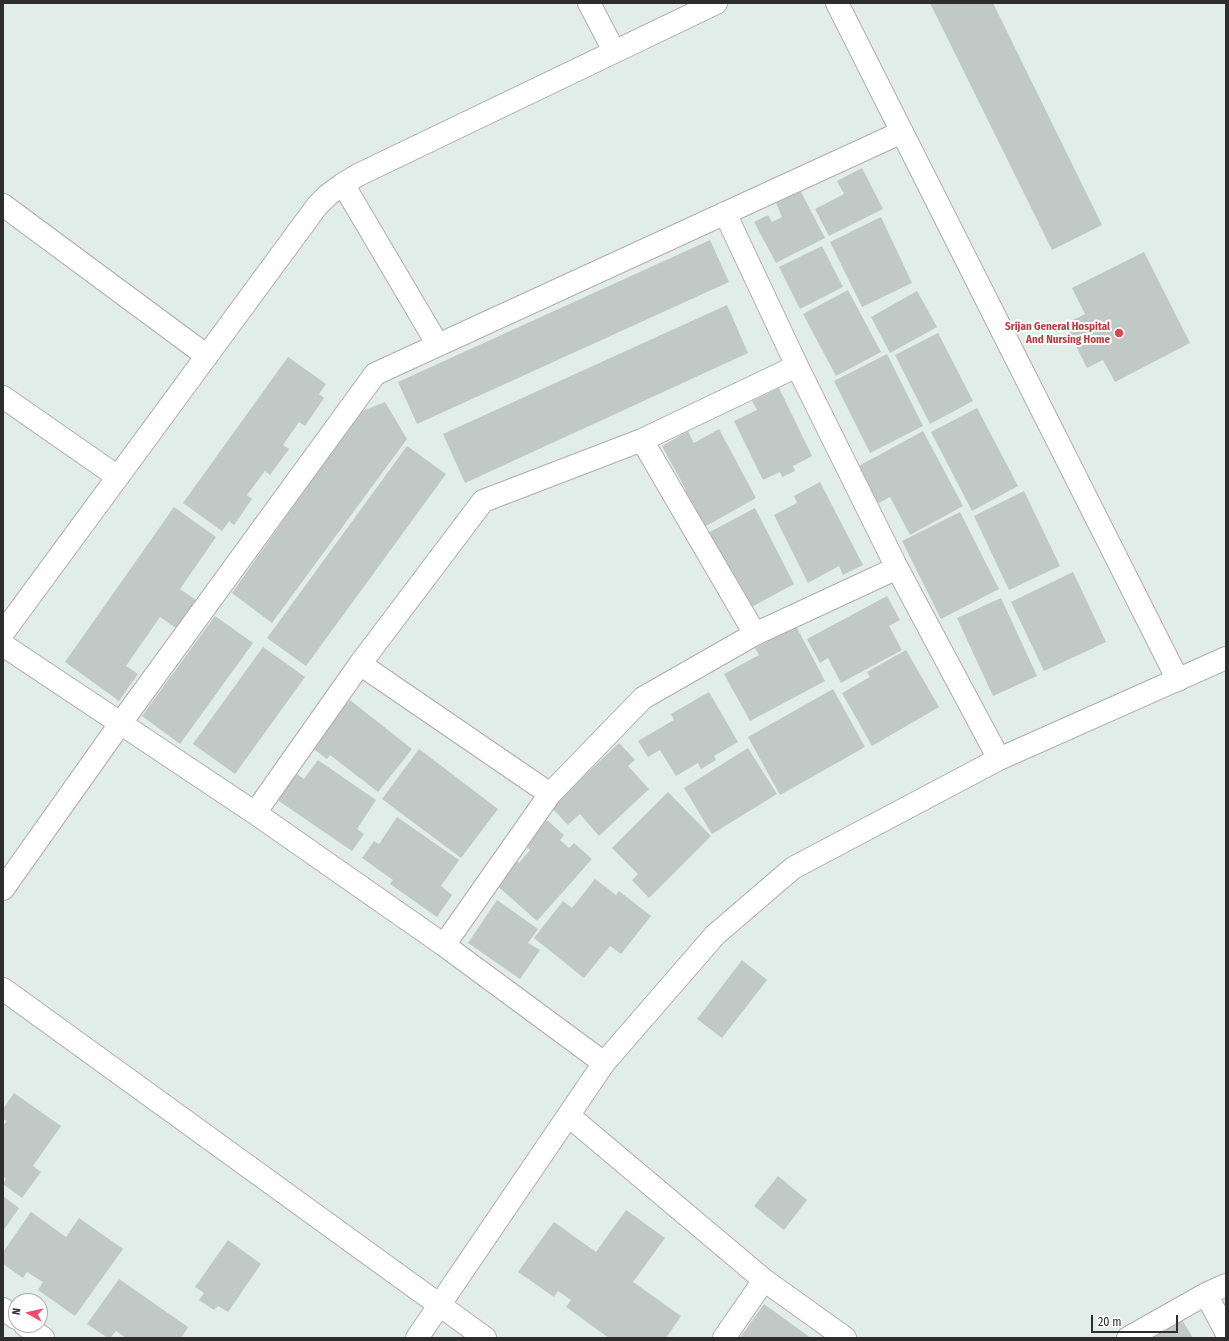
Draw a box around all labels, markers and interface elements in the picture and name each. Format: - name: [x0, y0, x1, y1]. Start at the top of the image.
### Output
- place label: Srijan General Hospital And Nursing Home: [1005, 320, 1110, 346]
- marker: Srijan General Hospital And Nursing Home: [1113, 327, 1125, 339]
- north arrow: [8, 1293, 48, 1333]
- text: N: [10, 1307, 24, 1316]
- scale bar: [1093, 1307, 1180, 1333]
- text: 20 m: [1098, 1315, 1122, 1329]

